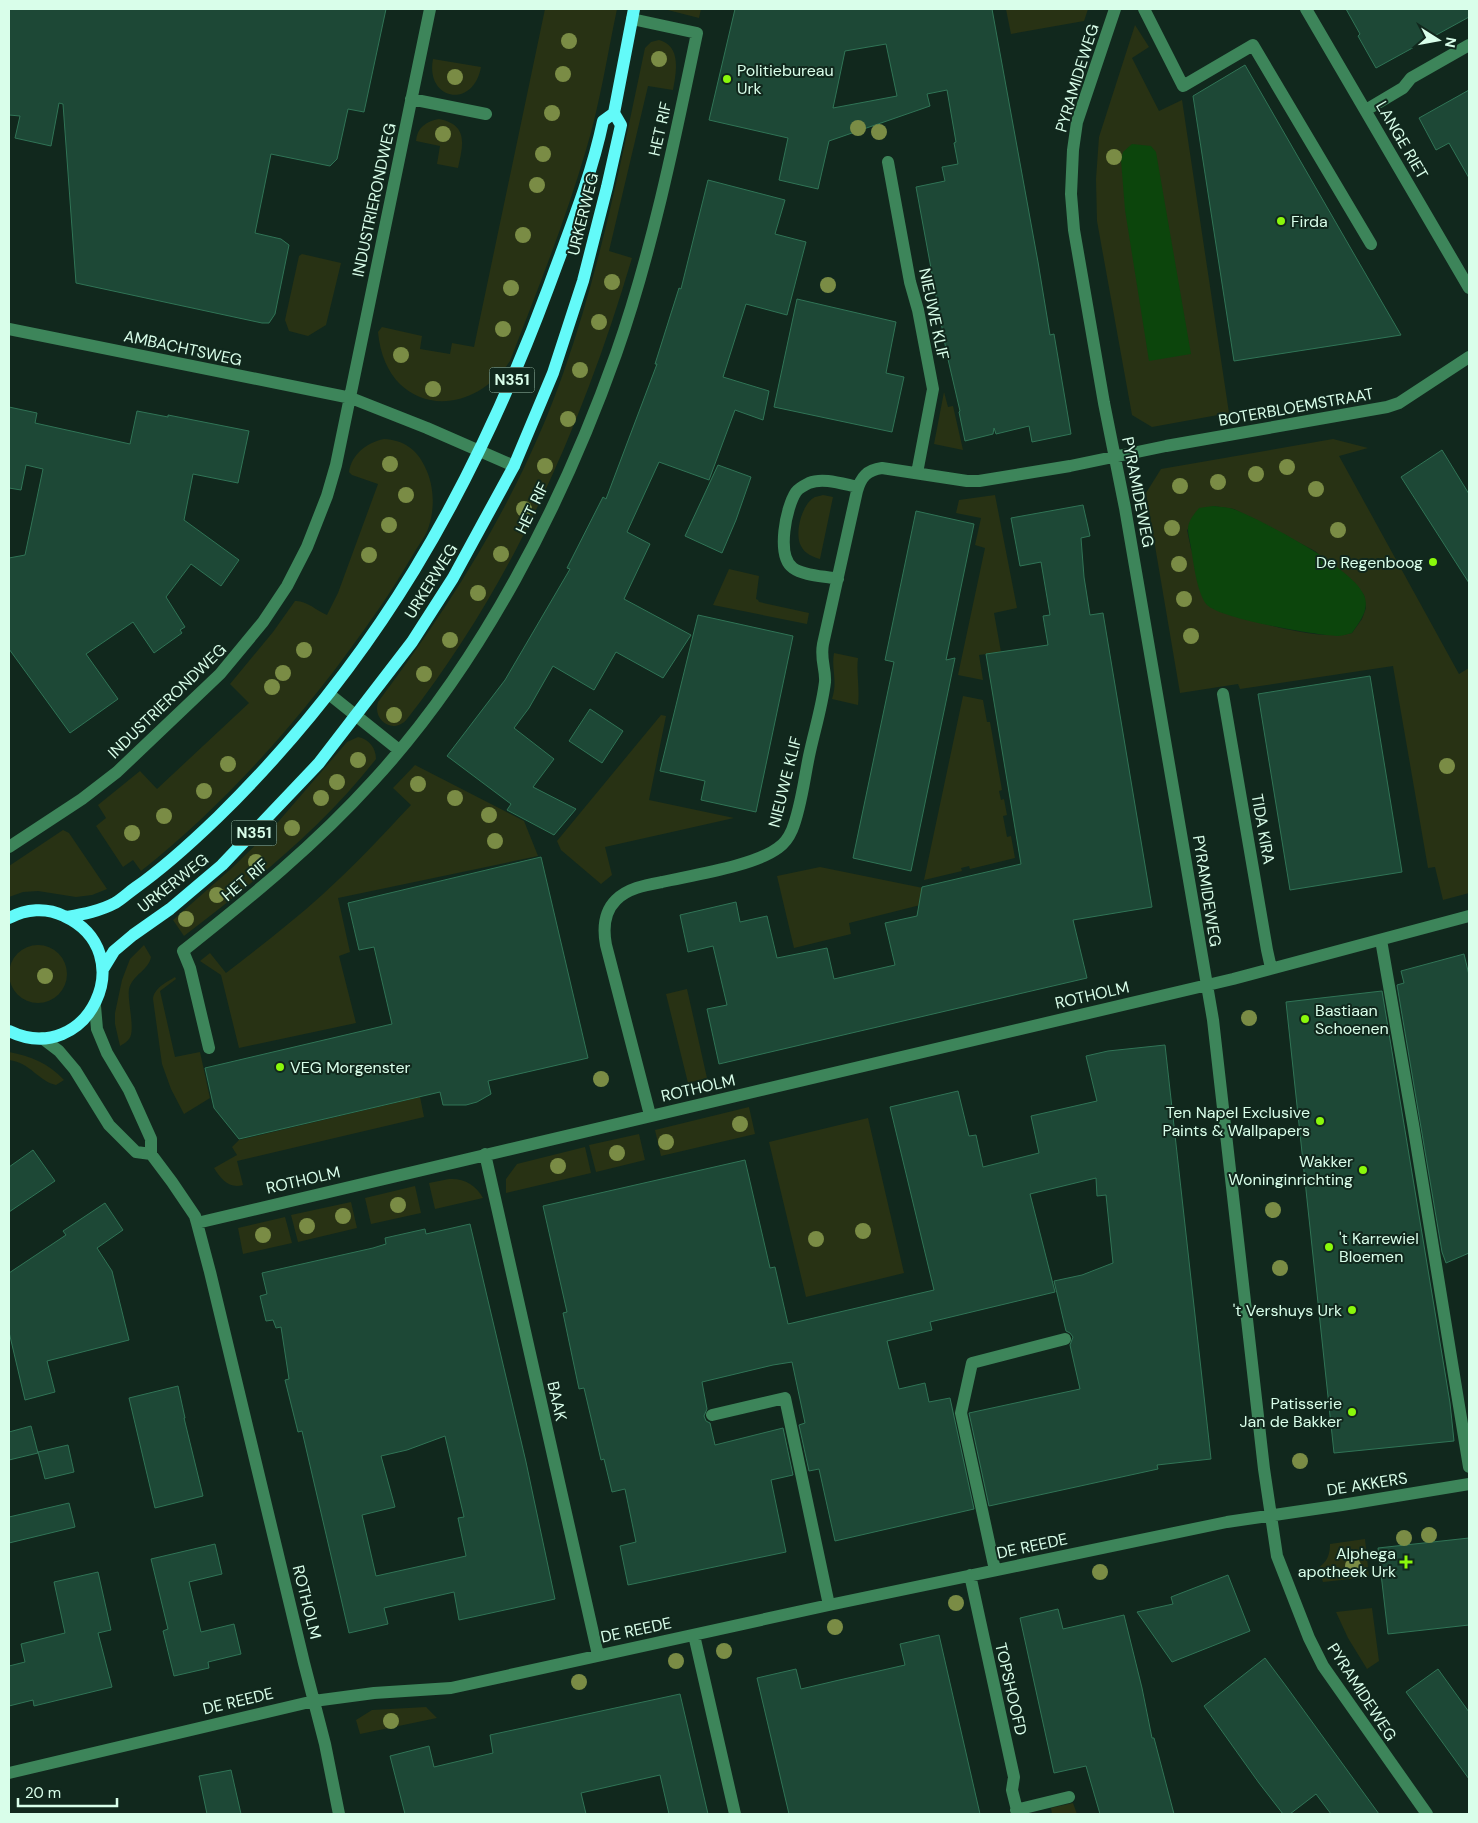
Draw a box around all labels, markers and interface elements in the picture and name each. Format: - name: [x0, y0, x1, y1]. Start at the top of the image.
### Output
- north arrow: [1413, 15, 1463, 65]
- street label: PYRAMIDEWEG: [1051, 21, 1103, 135]
- text: N: [1441, 36, 1461, 49]
- place label: Politiebureau Urk: [737, 60, 834, 99]
- marker: Politiebureau Urk: [721, 73, 733, 85]
- street label: LANGE RIET: [1371, 97, 1433, 183]
- street label: HET RIF: [644, 99, 677, 158]
- street label: INDUSTRIERONDWEG: [347, 121, 401, 279]
- street label: URKERWEG: [563, 171, 603, 257]
- place label: Firda: [1291, 211, 1328, 232]
- marker: Firda: [1275, 215, 1287, 227]
- street label: NIEUWE KLIF: [914, 266, 954, 362]
- street label: AMBACHTSWEG: [122, 325, 244, 371]
- road number: N351: [490, 368, 534, 392]
- street label: BOTERBLOEMSTRAAT: [1217, 383, 1375, 431]
- street label: PYRAMIDEWEG: [1117, 435, 1159, 549]
- street label: HET RIF: [511, 478, 554, 537]
- street label: URKERWEG: [400, 540, 462, 622]
- place label: De Regenboog: [1316, 552, 1423, 573]
- marker: De Regenboog: [1427, 556, 1439, 568]
- street label: INDUSTRIERONDWEG: [103, 639, 231, 763]
- street label: NIEUWE KLIF: [764, 734, 807, 830]
- street label: TIDA KIRA: [1246, 792, 1280, 866]
- road number: N351: [232, 820, 276, 846]
- street label: PYRAMIDEWEG: [1188, 834, 1226, 948]
- street label: URKERWEG: [133, 849, 213, 917]
- street label: HET RIF: [217, 854, 273, 906]
- street label: ROTHOLM: [1053, 976, 1131, 1014]
- place label: Bastiaan Schoenen: [1315, 1000, 1389, 1039]
- marker: Bastiaan Schoenen: [1299, 1013, 1311, 1025]
- place label: VEG Morgenster: [290, 1057, 410, 1078]
- marker: VEG Morgenster: [274, 1061, 286, 1073]
- street label: ROTHOLM: [659, 1069, 737, 1107]
- place label: Ten Napel Exclusive Paints & Wallpapers: [1162, 1102, 1310, 1141]
- marker: Ten Napel Exclusive Paints & Wallpapers: [1314, 1115, 1326, 1127]
- place label: Wakker Woninginrichting: [1228, 1151, 1353, 1190]
- street label: ROTHOLM: [264, 1161, 342, 1199]
- marker: Wakker Woninginrichting: [1357, 1164, 1369, 1176]
- place label: 't Karrewiel Bloemen: [1339, 1228, 1419, 1267]
- marker: 't Karrewiel Bloemen: [1323, 1241, 1335, 1253]
- place label: 't Vershuys Urk: [1233, 1300, 1342, 1321]
- marker: 't Vershuys Urk: [1346, 1304, 1358, 1316]
- street label: BAAK: [542, 1379, 572, 1423]
- place label: Patisserie Jan de Bakker: [1240, 1393, 1342, 1432]
- marker: Patisserie Jan de Bakker: [1346, 1406, 1358, 1418]
- street label: DE AKKERS: [1325, 1467, 1409, 1501]
- street label: DE REEDE: [995, 1528, 1069, 1564]
- place label: Alphega apotheek Urk: [1298, 1543, 1396, 1582]
- marker: Alphega apotheek Urk: [1400, 1556, 1412, 1568]
- street label: ROTHOLM: [288, 1563, 326, 1641]
- street label: DE REEDE: [599, 1612, 673, 1648]
- street label: PYRAMIDEWEG: [1323, 1639, 1401, 1745]
- street label: TOPSHOOFD: [990, 1641, 1032, 1737]
- street label: DE REEDE: [201, 1683, 275, 1719]
- scale bar: [18, 1776, 116, 1808]
- text: 20 m: [25, 1783, 61, 1803]

